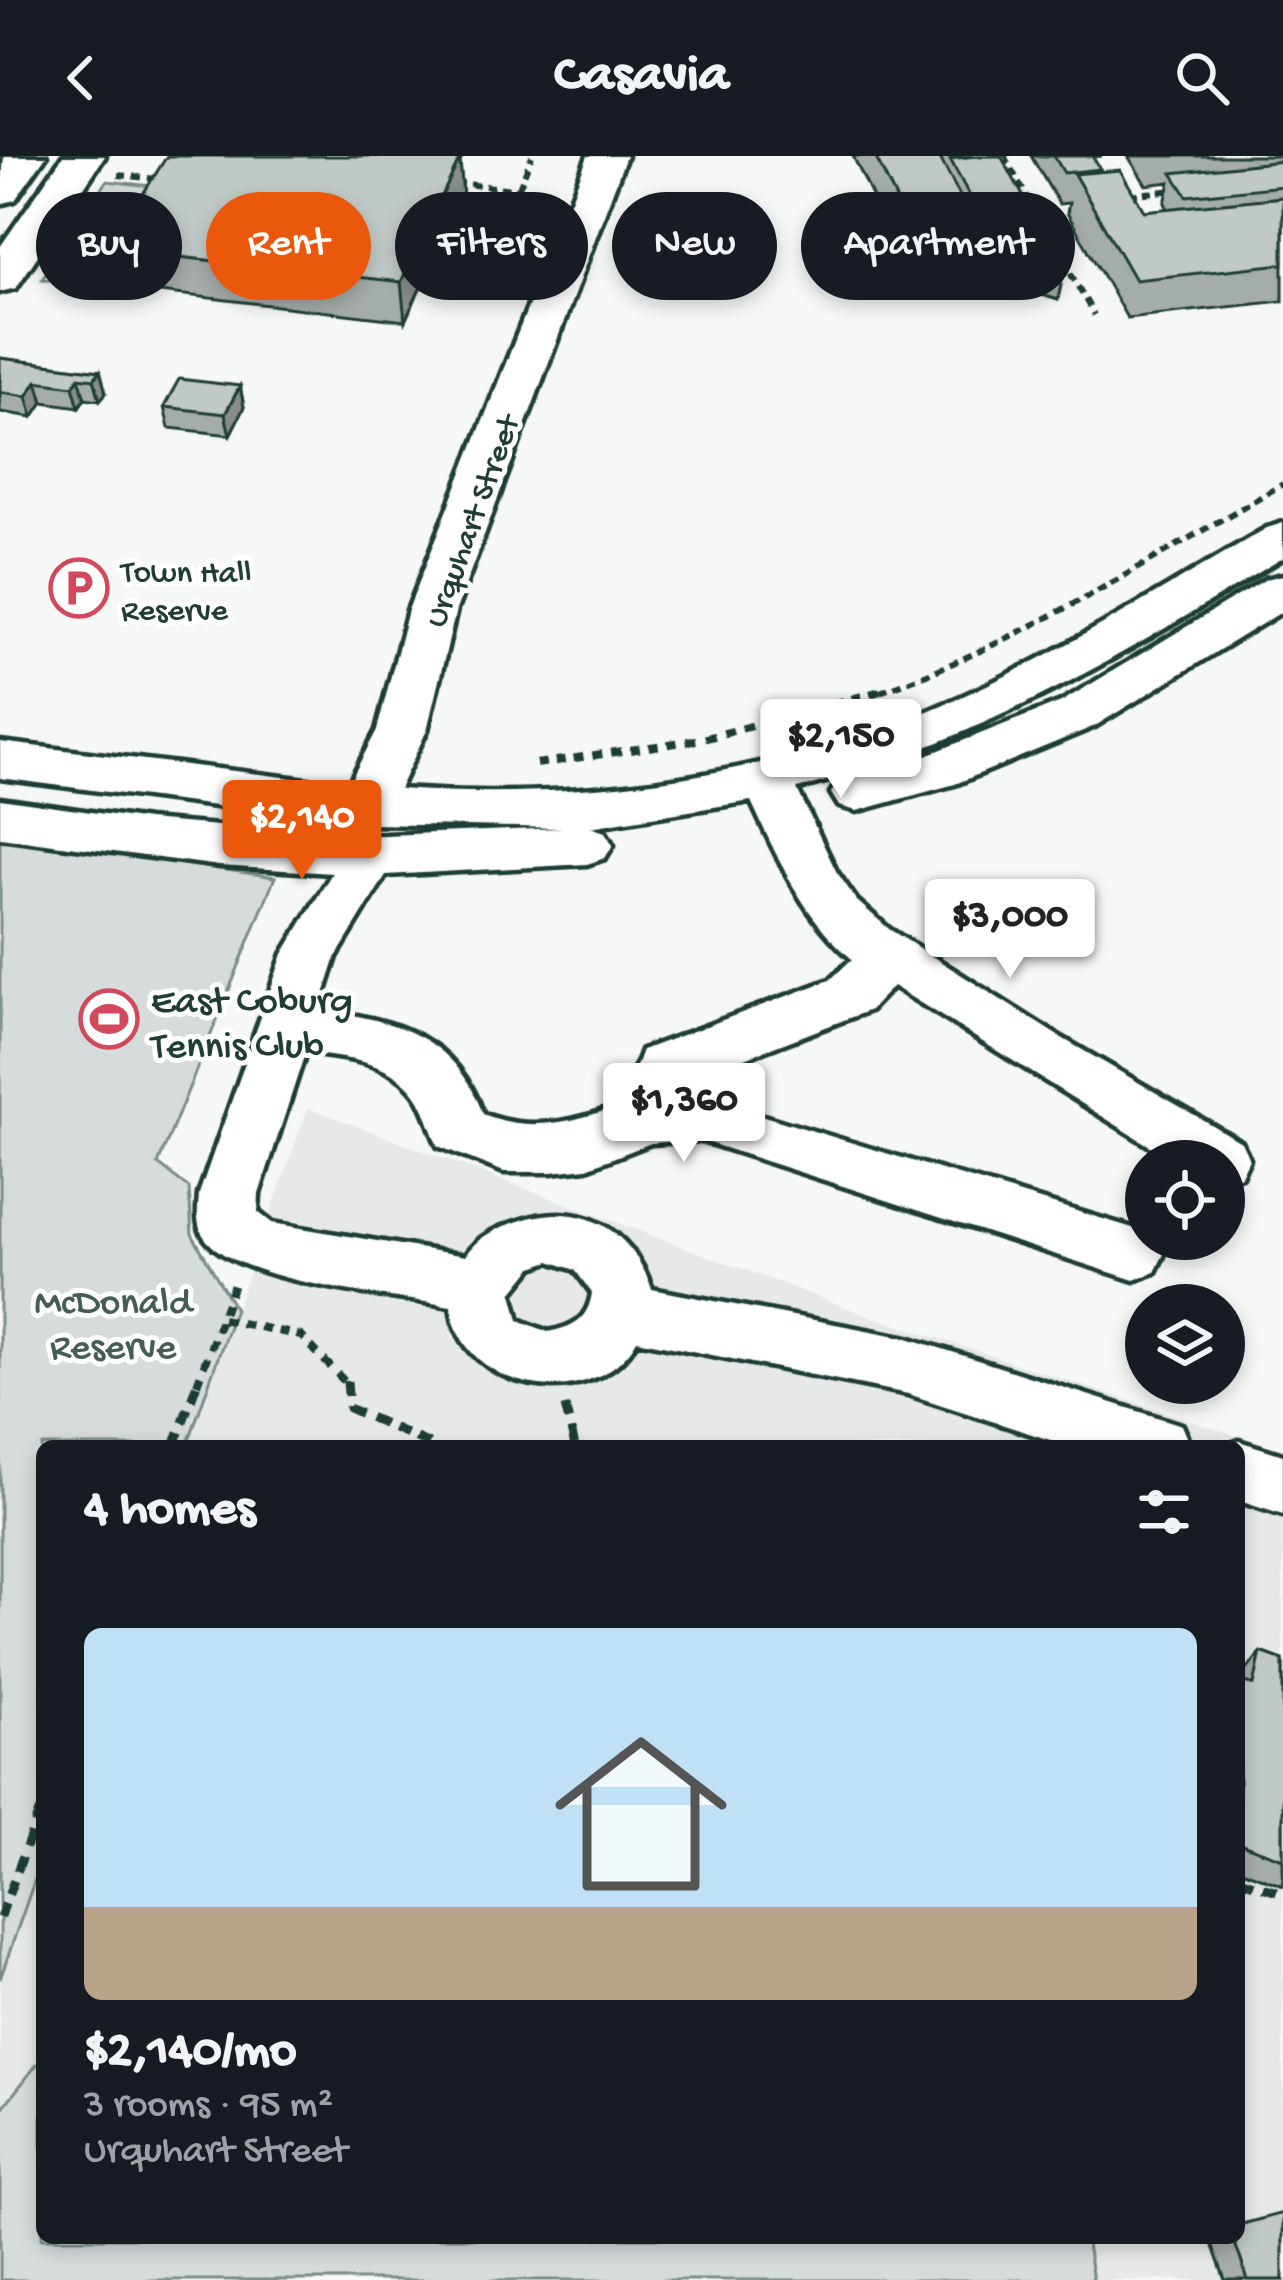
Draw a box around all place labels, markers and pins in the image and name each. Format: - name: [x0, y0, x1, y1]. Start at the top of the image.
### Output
- place label: Town Hall Reserve: [119, 556, 252, 632]
- parking icon: Town Hall Reserve: [48, 557, 110, 619]
- pin: $2,150: [743, 699, 939, 801]
- pin: $2,140: [204, 780, 400, 882]
- pin: $3,000: [912, 879, 1108, 981]
- place label: East Coburg Tennis Club: [149, 981, 353, 1072]
- sports icon: East Coburg Tennis Club: [78, 988, 140, 1050]
- pin: $1,360: [586, 1063, 782, 1165]

